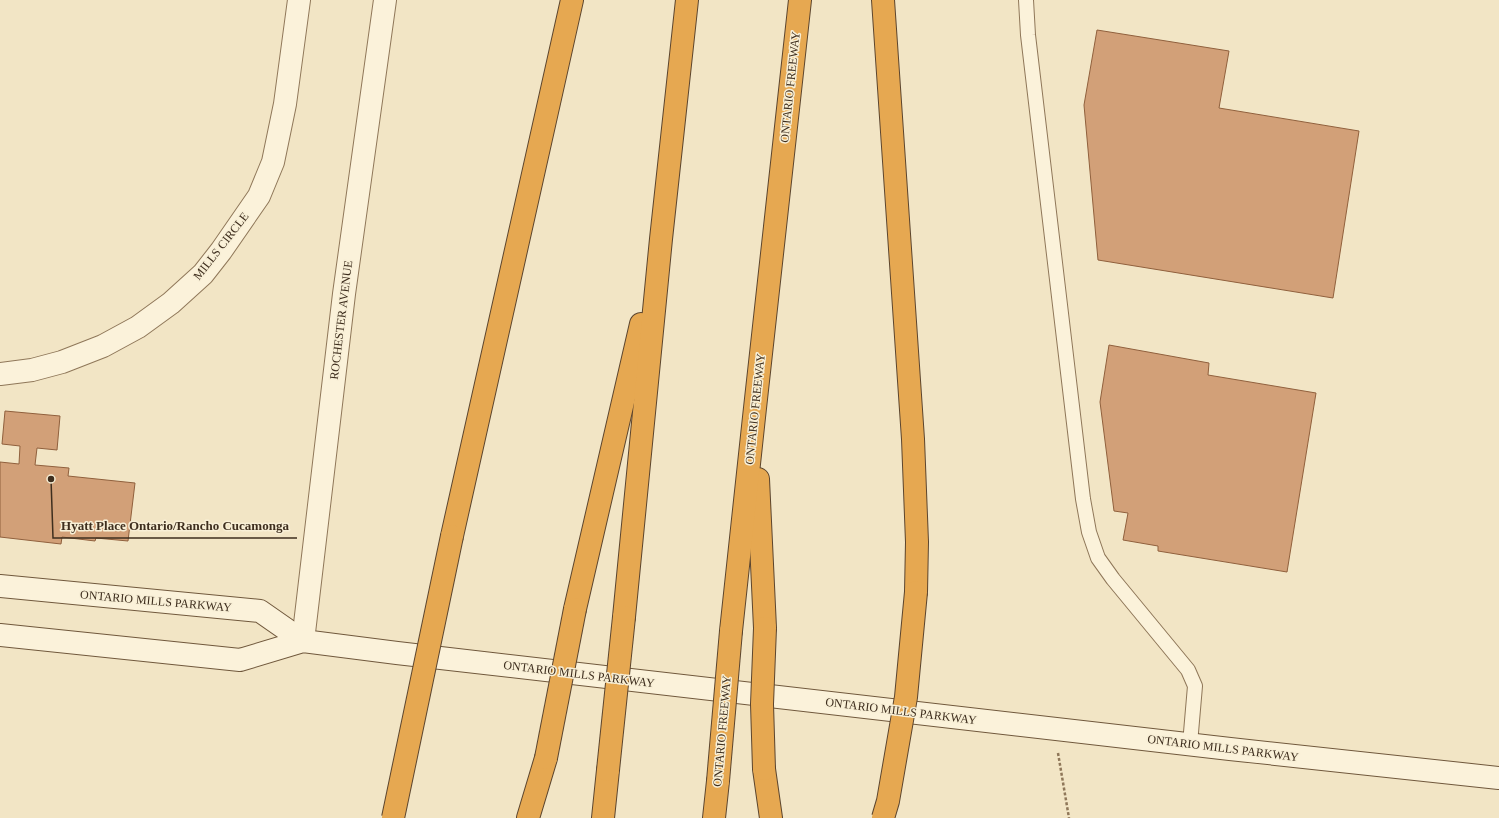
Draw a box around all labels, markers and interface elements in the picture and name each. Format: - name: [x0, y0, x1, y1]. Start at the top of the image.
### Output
- street label: ONTARIO FREEWAY: [777, 30, 803, 143]
- street label: MILLS CIRCLE: [190, 210, 252, 282]
- street label: ROCHESTER AVENUE: [327, 260, 355, 380]
- street label: ONTARIO FREEWAY: [742, 352, 768, 465]
- callout: Hyatt Place Ontario/Rancho Cucamonga: [53, 513, 297, 538]
- text: Hyatt Place Ontario/Rancho Cucamonga: [61, 518, 289, 533]
- street label: ONTARIO MILLS PARKWAY: [80, 587, 233, 615]
- street label: ONTARIO MILLS PARKWAY: [503, 658, 656, 690]
- street label: ONTARIO FREEWAY: [710, 674, 734, 787]
- street label: ONTARIO MILLS PARKWAY: [825, 695, 978, 727]
- street label: ONTARIO MILLS PARKWAY: [1147, 732, 1300, 764]

